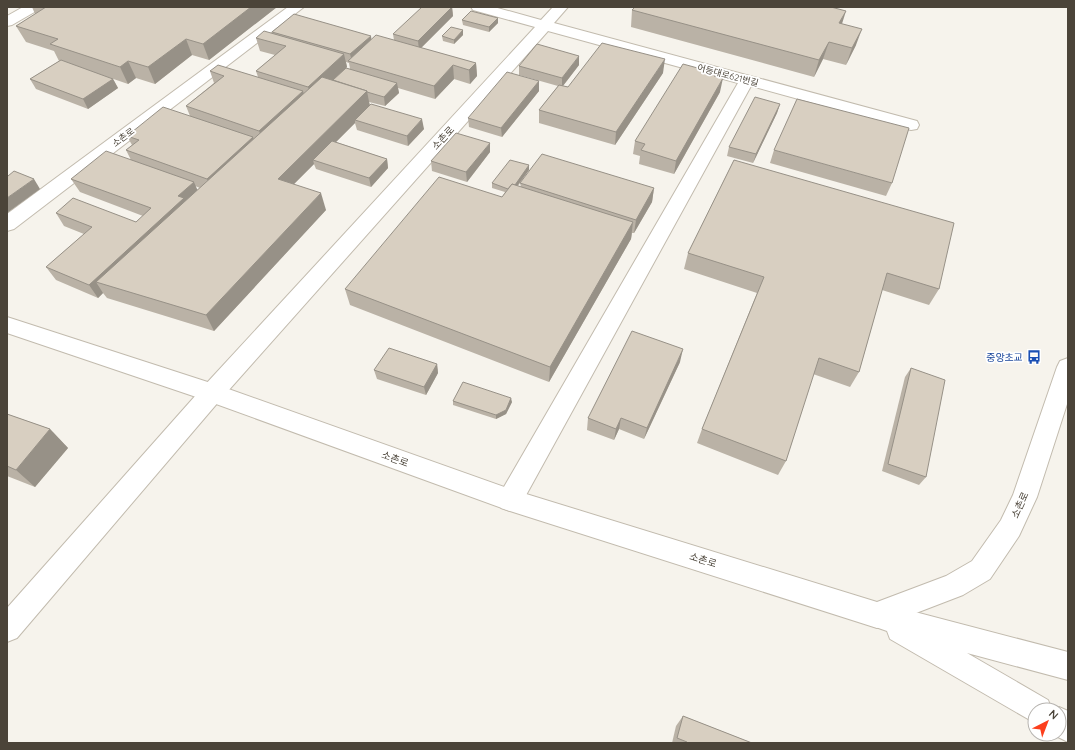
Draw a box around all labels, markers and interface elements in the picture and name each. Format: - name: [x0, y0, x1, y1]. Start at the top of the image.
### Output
- street label: 어등대로621번길: [696, 62, 760, 88]
- street label: 소촌로: [429, 123, 457, 153]
- street label: 소촌로: [110, 125, 136, 149]
- bus stop icon: 중앙초교: [1026, 349, 1042, 365]
- place label: 중앙초교: [986, 351, 1023, 364]
- street label: 소촌로: [380, 448, 410, 470]
- street label: 소촌로: [1008, 490, 1032, 520]
- street label: 소촌로: [688, 550, 718, 570]
- north arrow: [1027, 702, 1067, 742]
- text: N: [1046, 707, 1061, 722]

